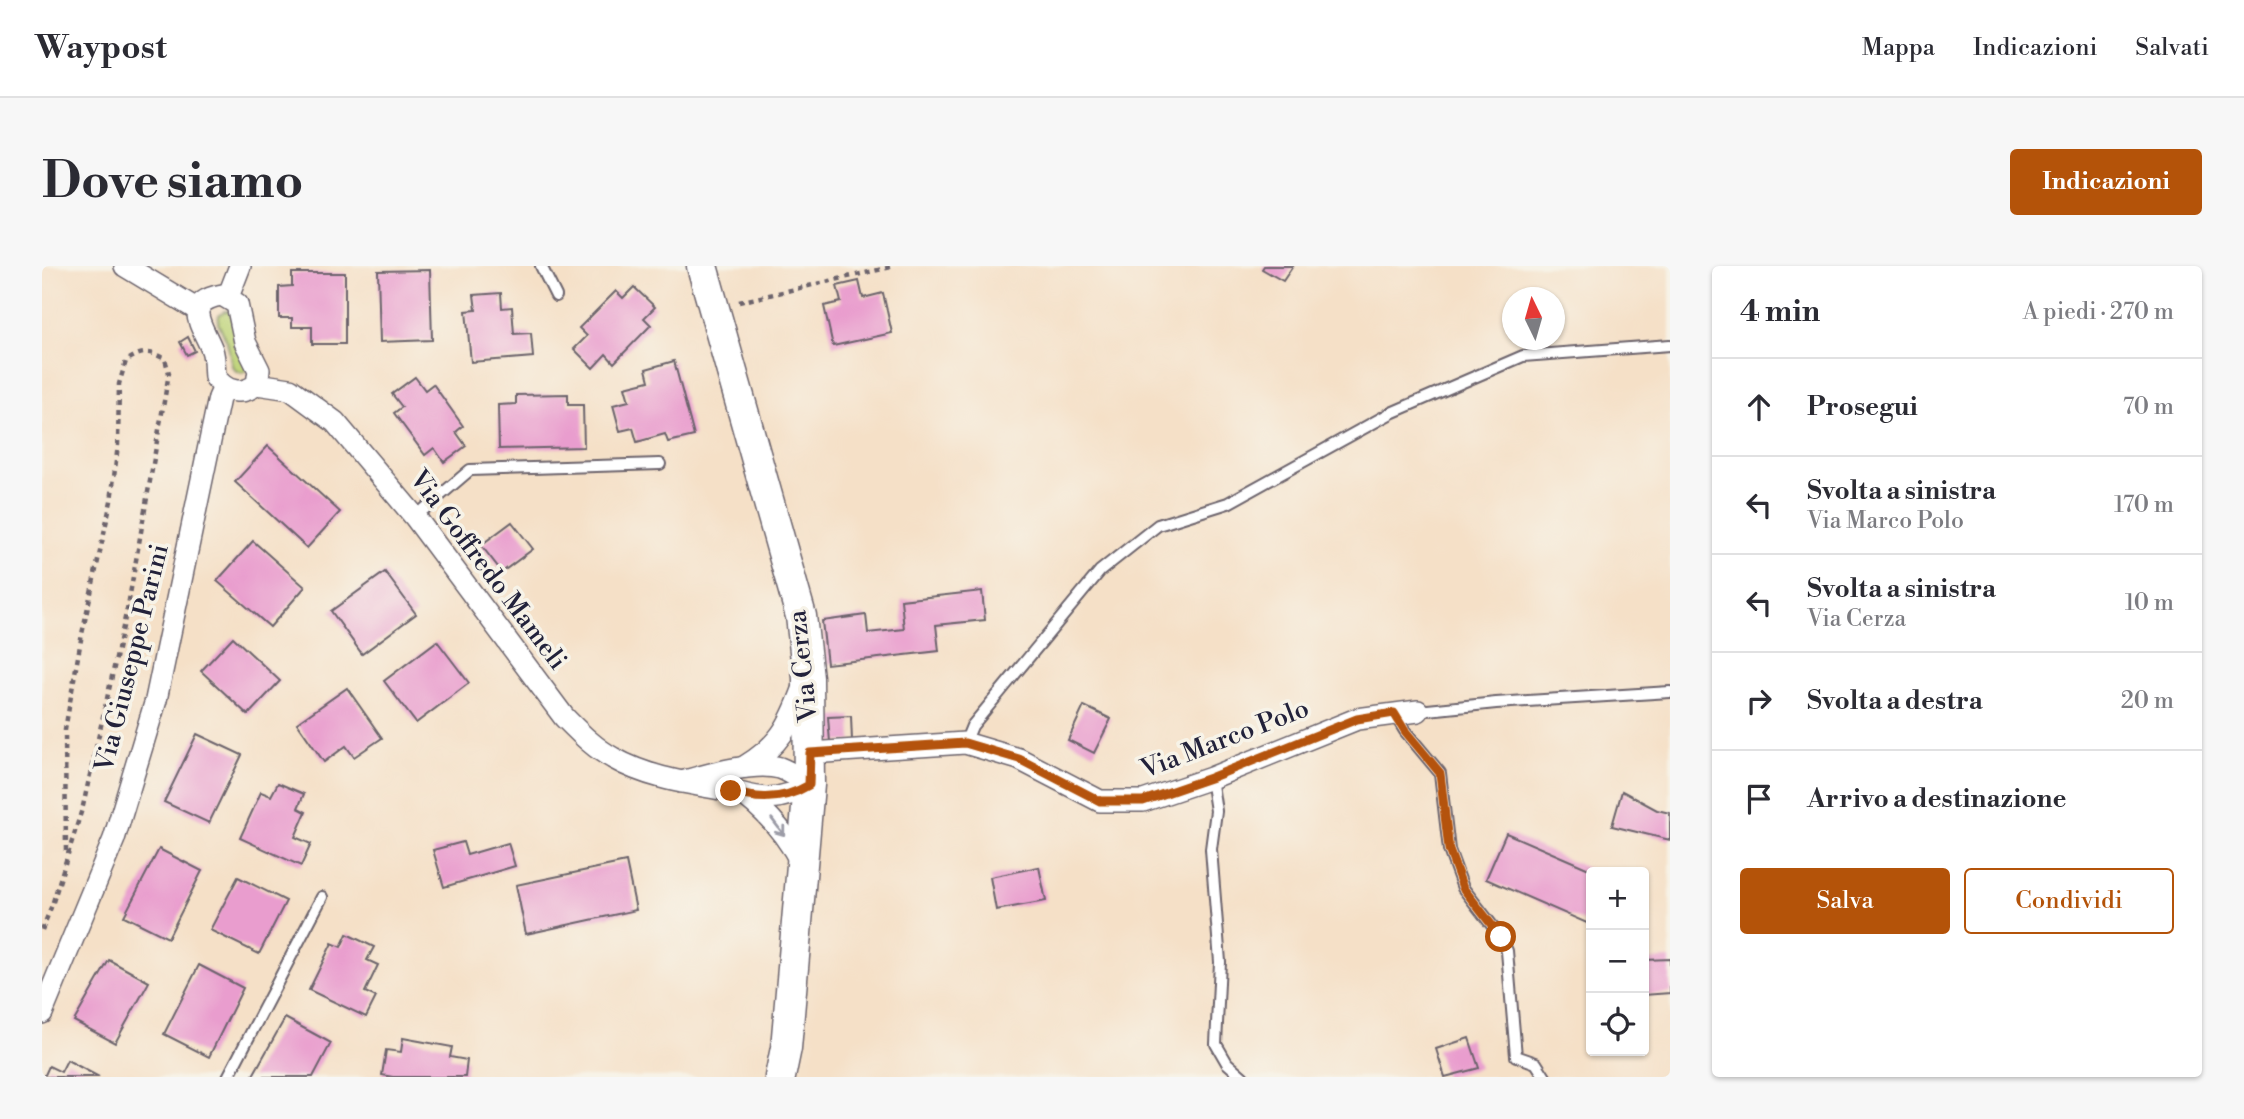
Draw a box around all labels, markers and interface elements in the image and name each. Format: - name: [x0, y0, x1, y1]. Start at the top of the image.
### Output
- text: Waypost: [35, 28, 167, 69]
- text: Mappa: [1862, 33, 1935, 63]
- text: Indicazioni: [1973, 33, 2097, 63]
- text: Salvati: [2135, 33, 2209, 63]
- button: Indicazioni: [2010, 149, 2202, 215]
- text: Dove siamo: [42, 152, 303, 213]
- north arrow: [1502, 287, 1565, 350]
- text: 4 min: [1740, 293, 1820, 331]
- text: A piedi · 270 m: [2023, 298, 2174, 326]
- icon: ahead: [1740, 388, 1778, 426]
- text: Prosegui: [1807, 391, 1918, 423]
- text: 70 m: [2123, 393, 2174, 421]
- street label: Via Goffredo Mameli: [402, 463, 573, 676]
- text: Svolta a sinistra: [1807, 475, 1996, 507]
- icon: left: [1740, 486, 1778, 524]
- text: 170 m: [2114, 491, 2174, 519]
- text: Via Marco Polo: [1807, 507, 1964, 535]
- street label: Via Giuseppe Parini: [88, 541, 176, 776]
- text: Svolta a sinistra: [1807, 573, 1996, 605]
- icon: left: [1740, 584, 1778, 622]
- text: 10 m: [2125, 589, 2174, 617]
- text: Via Cerza: [1807, 605, 1906, 633]
- street label: Via Cerza: [781, 608, 825, 724]
- icon: right: [1740, 682, 1778, 720]
- text: Svolta a destra: [1807, 685, 1983, 717]
- text: 20 m: [2121, 687, 2174, 715]
- street label: Via Marco Polo: [1136, 692, 1313, 786]
- route end: [715, 775, 746, 806]
- icon: arrive: [1740, 780, 1778, 818]
- text: Arrivo a destinazione: [1807, 783, 2066, 815]
- one-way arrow: [771, 817, 786, 836]
- map controls: [1586, 867, 1649, 1056]
- button: +: [1586, 867, 1649, 930]
- button: Salva: [1740, 868, 1950, 934]
- button: Condividi: [1964, 868, 2174, 934]
- route start: [1485, 921, 1516, 952]
- button: −: [1586, 930, 1649, 993]
- button: locate: [1586, 993, 1649, 1056]

